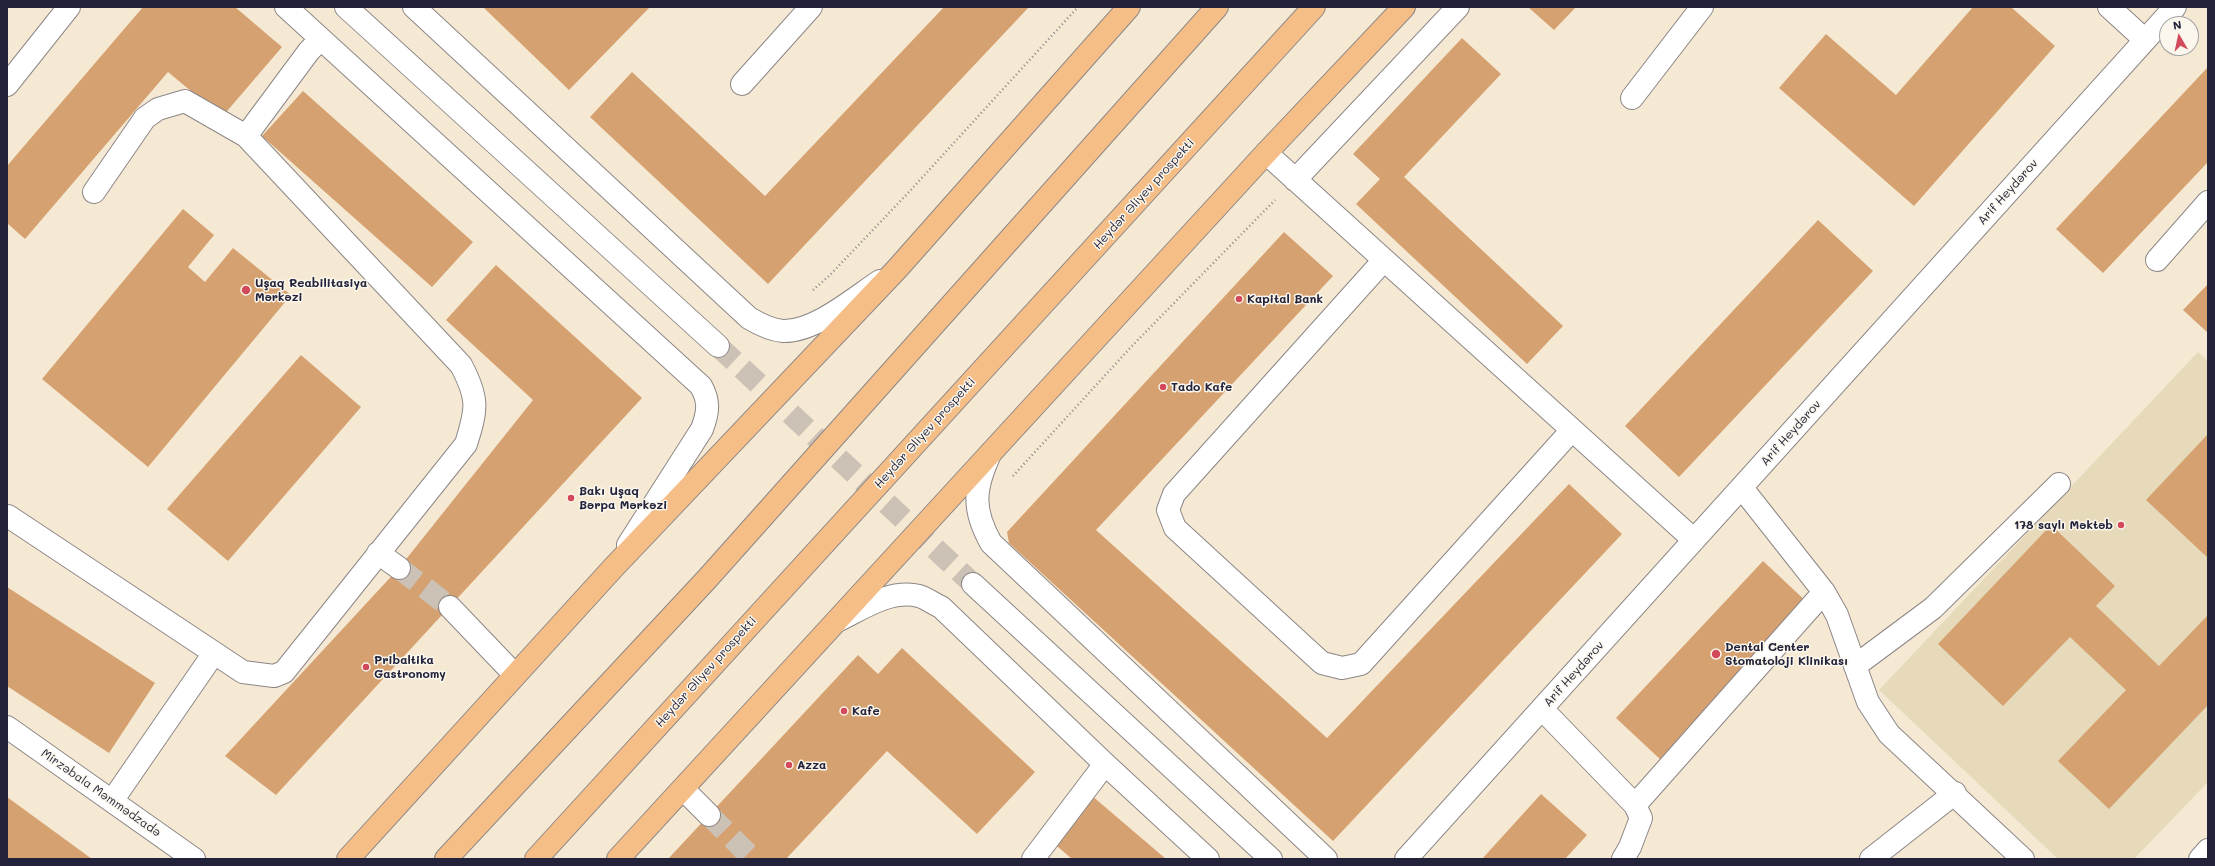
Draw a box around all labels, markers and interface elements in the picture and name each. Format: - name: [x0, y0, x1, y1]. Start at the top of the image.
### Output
- north arrow: [2159, 16, 2199, 56]
- text: N: [2172, 17, 2182, 33]
- street label: Heydər Əliyev prospekti: [1091, 136, 1197, 252]
- street label: Arif Heydərov: [1975, 156, 2041, 228]
- place label: Uşaq Reabilitasiya Mərkəzi: [255, 276, 367, 304]
- marker: Uşaq Reabilitasiya Mərkəzi: [240, 284, 252, 296]
- place label: Kapital Bank: [1247, 292, 1323, 306]
- marker: Kapital Bank: [1234, 294, 1244, 304]
- street label: Heydər Əliyev prospekti: [872, 375, 978, 491]
- place label: Tado Kafe: [1171, 380, 1232, 394]
- marker: Tado Kafe: [1158, 382, 1168, 392]
- street label: Arif Heydərov: [1758, 397, 1824, 469]
- place label: Bakı Uşaq Bərpa Mərkəzi: [579, 484, 667, 512]
- marker: Bakı Uşaq Bərpa Mərkəzi: [566, 493, 576, 503]
- place label: 178 saylı Məktəb: [2014, 518, 2113, 532]
- marker: 178 saylı Məktəb: [2116, 520, 2126, 530]
- street label: Heydər Əliyev prospekti: [653, 614, 759, 730]
- street label: Arif Heydərov: [1541, 638, 1607, 710]
- place label: Dental Center Stomatoloji Klinikası: [1725, 640, 1848, 668]
- marker: Dental Center Stomatoloji Klinikası: [1710, 648, 1722, 660]
- place label: Pribaltika Gastronomy: [374, 653, 446, 681]
- marker: Pribaltika Gastronomy: [361, 662, 371, 672]
- place label: Kafe: [852, 704, 880, 718]
- marker: Kafe: [839, 706, 849, 716]
- street label: Mirzəbala Məmmədzadə: [38, 746, 164, 840]
- place label: Azza: [797, 758, 826, 772]
- marker: Azza: [784, 760, 794, 770]

